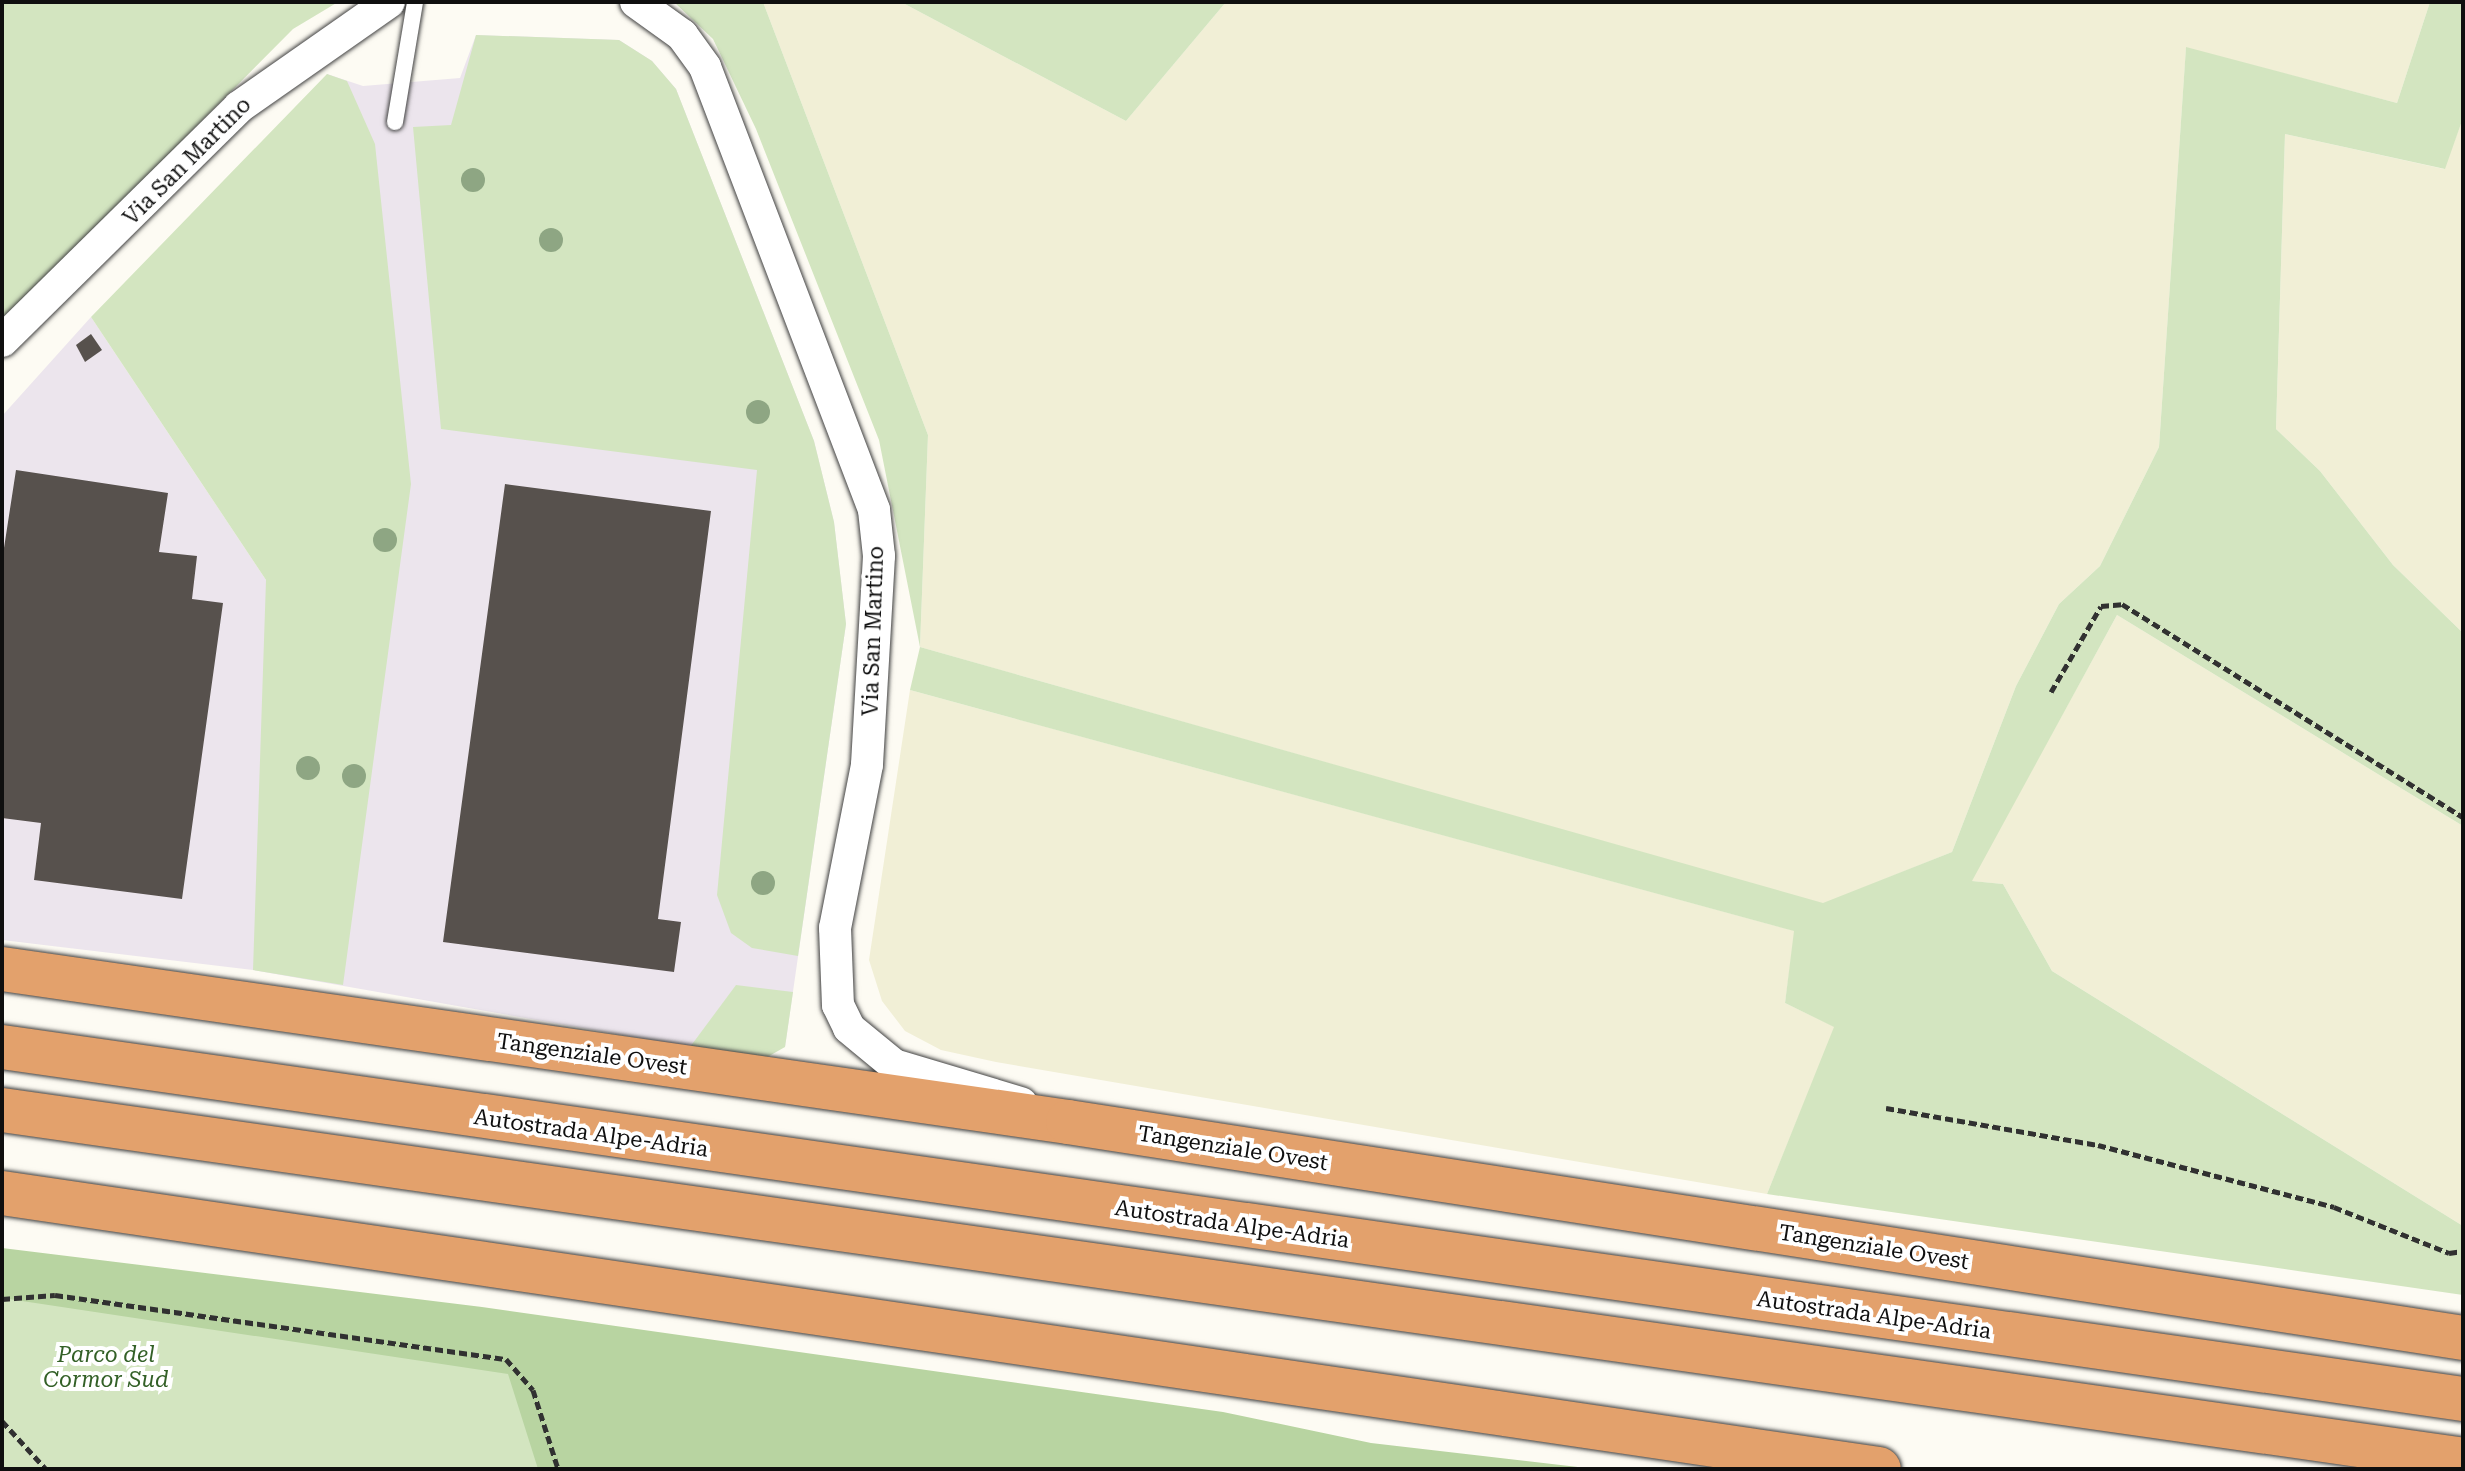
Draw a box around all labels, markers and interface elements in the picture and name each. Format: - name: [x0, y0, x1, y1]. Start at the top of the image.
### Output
- street label: Via San Martino: [117, 91, 257, 231]
- street label: Via San Martino: [857, 545, 889, 717]
- street label: Tangenziale Ovest: [495, 1028, 689, 1080]
- street label: Autostrada Alpe-Adria: [472, 1103, 710, 1163]
- street label: Tangenziale Ovest: [1136, 1120, 1330, 1176]
- street label: Autostrada Alpe-Adria: [1113, 1194, 1351, 1254]
- street label: Tangenziale Ovest: [1777, 1219, 1971, 1275]
- street label: Autostrada Alpe-Adria: [1755, 1285, 1993, 1345]
- park label: Parco del Cormor Sud: [43, 1341, 169, 1392]

